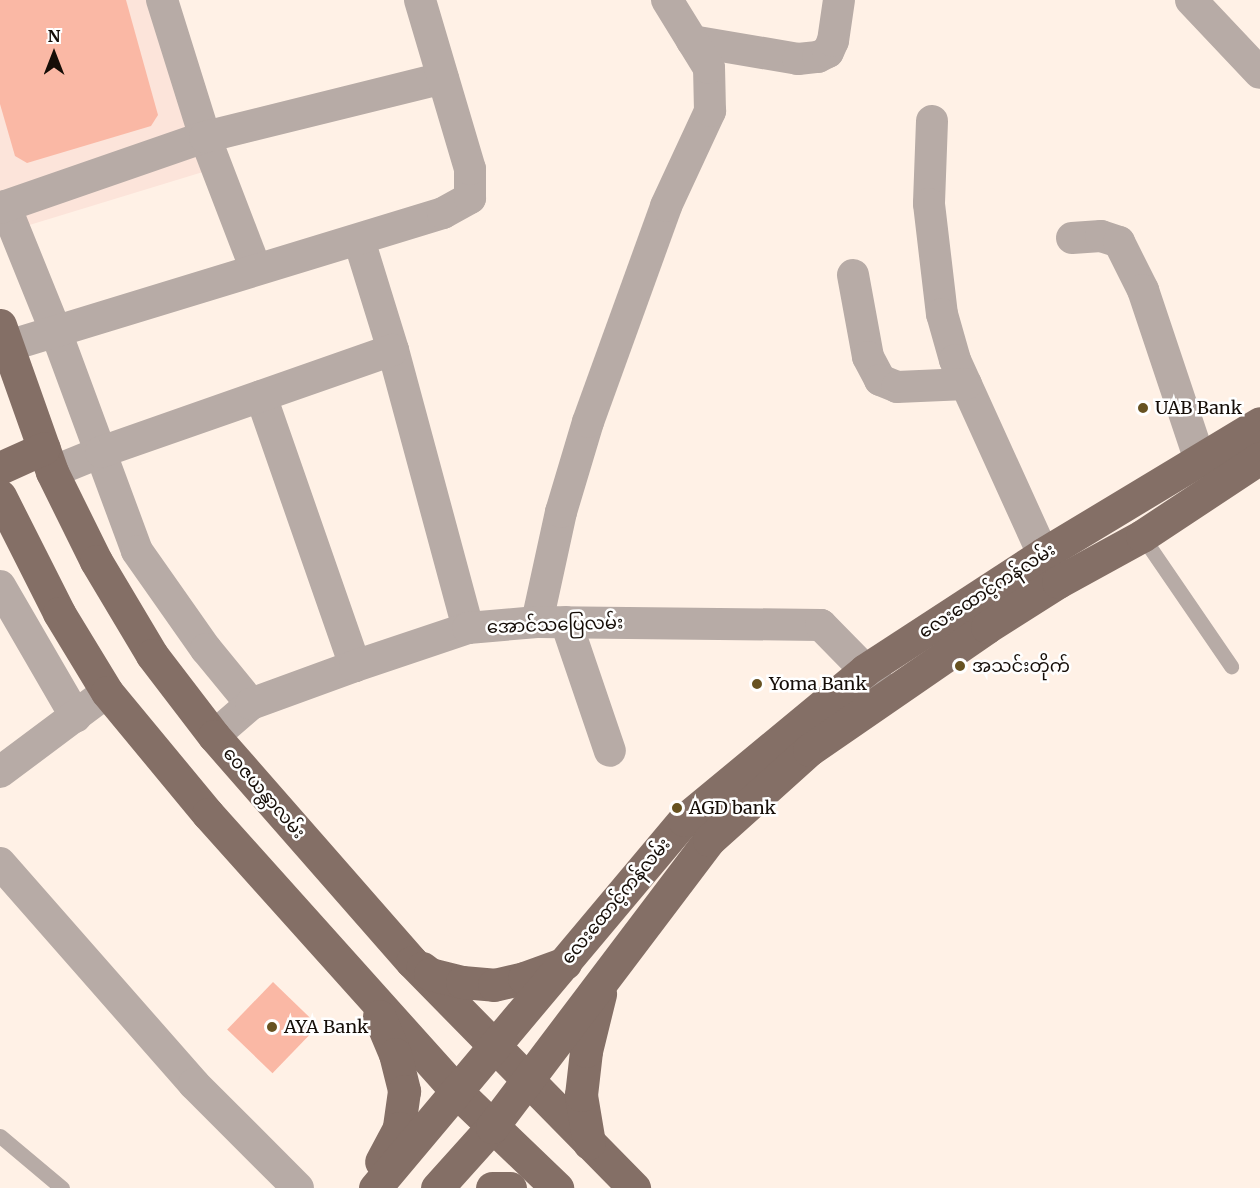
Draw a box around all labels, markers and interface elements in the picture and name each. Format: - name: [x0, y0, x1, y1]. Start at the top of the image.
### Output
- north arrow: [24, 24, 84, 84]
- text: N: [48, 26, 60, 46]
- place label: UAB Bank: [1155, 397, 1242, 419]
- marker: UAB Bank: [1136, 401, 1150, 415]
- street label: လေးထောင့်ကန်လမ်း: [915, 539, 1059, 643]
- street label: အောင်သပြေလမ်း: [486, 612, 624, 638]
- place label: အသင်းတိုက်: [972, 655, 1070, 677]
- marker: အသင်းတိုက်: [953, 659, 967, 673]
- place label: Yoma Bank: [769, 673, 867, 695]
- marker: Yoma Bank: [750, 677, 764, 691]
- street label: ဝေဇယန္တာလမ်း: [218, 743, 310, 843]
- place label: AGD bank: [689, 797, 776, 819]
- marker: AGD bank: [670, 801, 684, 815]
- street label: လေးထောင့်ကန်လမ်း: [557, 834, 675, 968]
- place label: AYA Bank: [284, 1016, 369, 1038]
- marker: AYA Bank: [265, 1020, 279, 1034]

